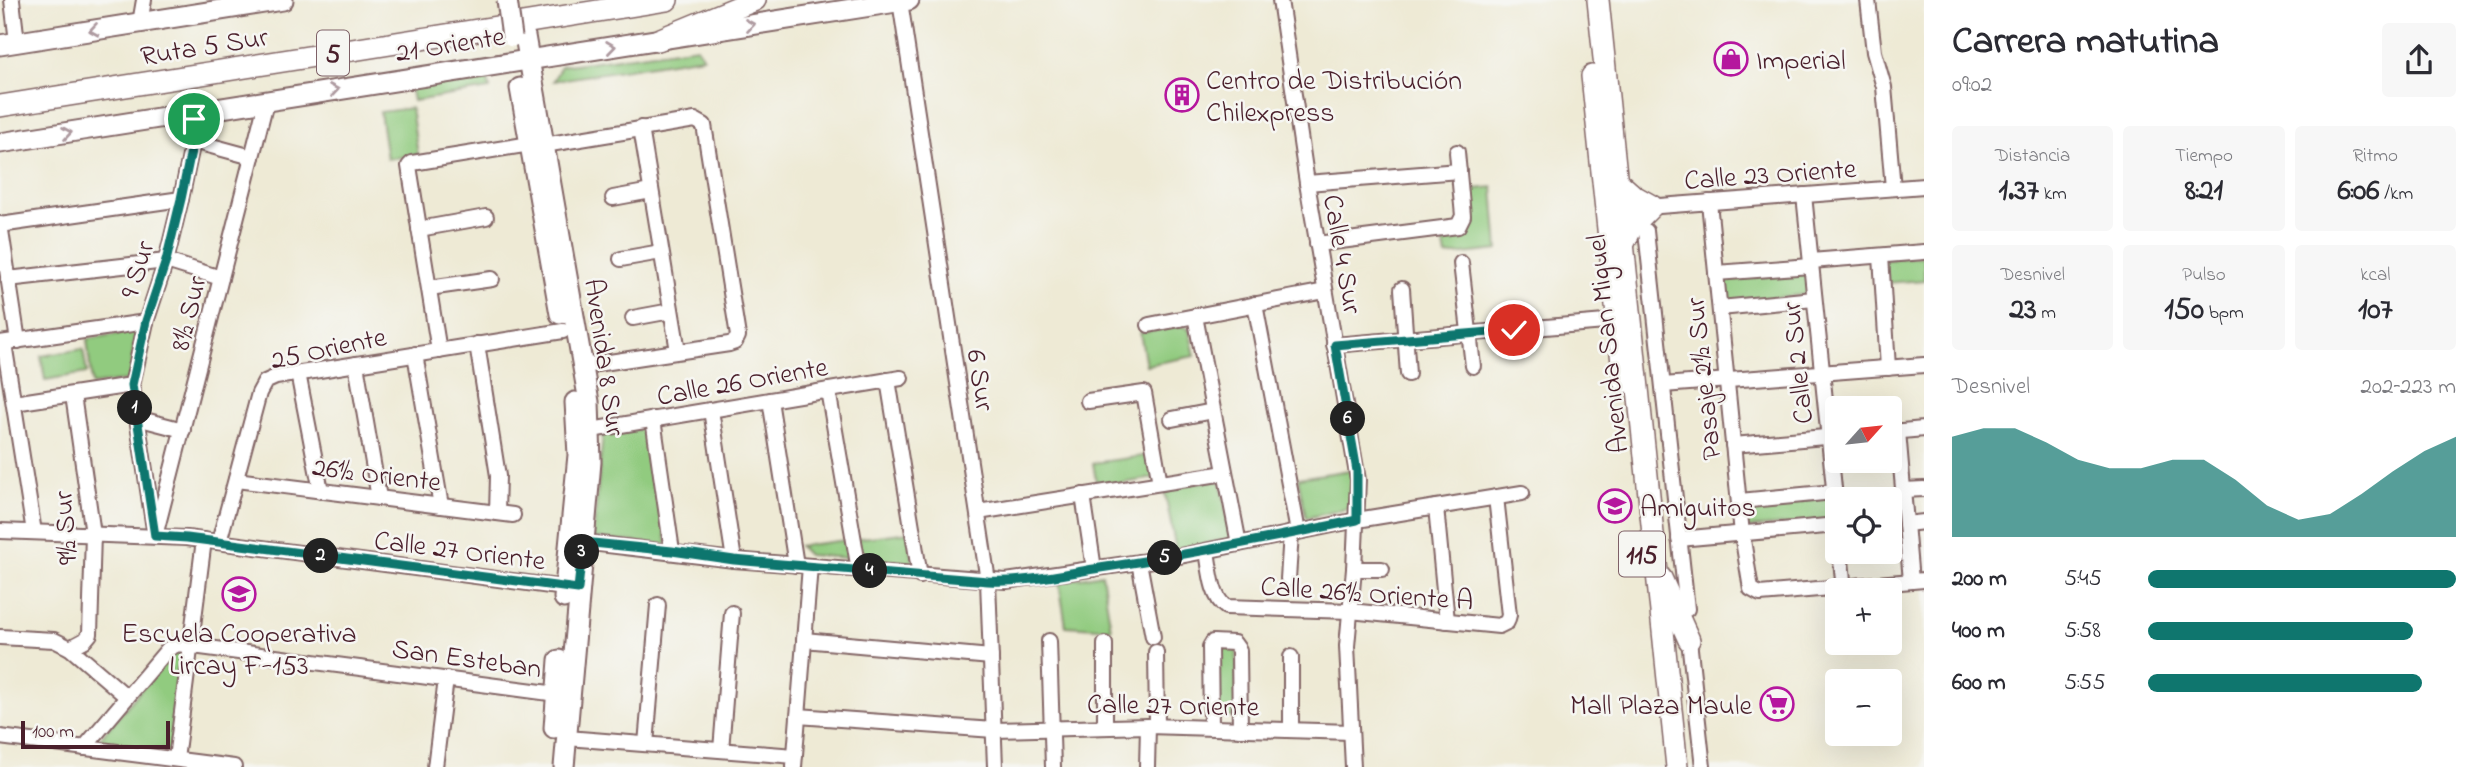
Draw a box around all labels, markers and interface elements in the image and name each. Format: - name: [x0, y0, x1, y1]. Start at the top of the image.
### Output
- text: Carrera matutina: [1952, 15, 2219, 71]
- street label: Ruta 5 Sur: [138, 18, 272, 79]
- street label: 21 Oriente: [393, 18, 509, 75]
- one-way arrow: [744, 18, 756, 33]
- one-way arrow: [88, 22, 100, 37]
- button: share: [2382, 23, 2456, 97]
- road number: 5: [317, 30, 349, 76]
- one-way arrow: [605, 39, 617, 54]
- shop icon: Imperial: [1712, 40, 1750, 78]
- place label: Imperial: [1756, 42, 1846, 83]
- place label: Centro de Distribución Chilexpress: [1206, 62, 1462, 135]
- text: 09:02: [1952, 69, 1992, 102]
- building icon: Centro de Distribución Chilexpress: [1163, 76, 1201, 114]
- one-way arrow: [328, 84, 340, 99]
- pin: [164, 89, 224, 149]
- icon: arrive: [175, 100, 213, 138]
- one-way arrow: [62, 126, 73, 141]
- text: Distancia: [1995, 143, 2070, 170]
- text: Tiempo: [2175, 143, 2233, 170]
- text: Ritmo: [2353, 143, 2398, 170]
- street label: Calle 23 Oriente: [1683, 150, 1858, 203]
- text: 1.37: [1999, 170, 2039, 214]
- text: 8:21: [2185, 170, 2223, 214]
- text: 6:06: [2338, 170, 2379, 214]
- text: km: [2039, 181, 2067, 208]
- text: /km: [2379, 181, 2413, 208]
- street label: Calle 4 Sur: [1310, 192, 1371, 318]
- street label: Avenida San Miguel: [1578, 232, 1641, 455]
- street label: 9 Sur: [111, 236, 168, 304]
- text: Desnivel: [2000, 262, 2065, 289]
- text: Pulso: [2182, 262, 2226, 289]
- text: kcal: [2360, 262, 2390, 289]
- street label: 8½ Sur: [161, 272, 220, 356]
- street label: Avenida 8 Sur: [571, 276, 634, 439]
- text: 23: [2009, 289, 2037, 333]
- text: 150: [2164, 289, 2204, 333]
- text: 107: [2358, 289, 2393, 333]
- street label: Pasaje 2½ Sur: [1677, 295, 1734, 462]
- street label: Calle 2 Sur: [1773, 299, 1826, 426]
- pin: [1484, 300, 1544, 360]
- text: m: [2037, 300, 2056, 327]
- text: bpm: [2204, 300, 2244, 327]
- icon: check: [1495, 311, 1533, 349]
- street label: 25 Oriente: [267, 318, 391, 383]
- street label: 6 Sur: [953, 347, 1004, 415]
- street label: Calle 26 Oriente: [654, 348, 832, 419]
- text: Desnivel: [1952, 371, 2030, 404]
- text: 202–223 m: [2361, 371, 2456, 404]
- pin: 1: [118, 390, 152, 426]
- text: 1: [131, 394, 138, 421]
- north arrow: [1825, 396, 1902, 472]
- map controls: [1825, 396, 1902, 746]
- pin: 6: [1330, 402, 1366, 436]
- text: 6: [1343, 405, 1352, 432]
- street label: 26½ Oriente: [310, 448, 444, 505]
- school or university icon: Amiguitos: [1596, 487, 1634, 525]
- button: locate: [1825, 487, 1902, 564]
- street label: 9½ Sur: [44, 489, 91, 566]
- place label: Amiguitos: [1640, 489, 1756, 530]
- street label: Calle 27 Oriente: [372, 522, 548, 583]
- road number: 115: [1619, 532, 1665, 576]
- pin: 3: [564, 534, 600, 570]
- pin: 2: [304, 538, 338, 574]
- text: 3: [578, 538, 585, 565]
- pin: 5: [1148, 540, 1182, 576]
- text: 2: [316, 542, 325, 569]
- text: 5: [1159, 544, 1170, 571]
- pin: 4: [852, 554, 888, 588]
- text: 4: [866, 557, 873, 584]
- text: 200 m: [1952, 563, 2007, 596]
- text: 5:45: [2064, 563, 2102, 596]
- street label: Calle 26½ Oriente A: [1259, 568, 1475, 623]
- school or university icon: Escuela Cooperativa Lircay F-153: [220, 575, 258, 613]
- button: +: [1825, 578, 1902, 655]
- place label: Escuela Cooperativa Lircay F-153: [121, 615, 357, 688]
- text: 400 m: [1952, 615, 2005, 648]
- text: 5:58: [2064, 615, 2101, 648]
- street label: San Esteban: [389, 630, 544, 691]
- text: 600 m: [1952, 667, 2006, 700]
- text: 5:55: [2064, 667, 2105, 700]
- button: −: [1825, 669, 1902, 746]
- street label: Calle 27 Oriente: [1086, 685, 1260, 730]
- supermarket icon: Mall Plaza Maule: [1758, 685, 1796, 723]
- place label: Mall Plaza Maule: [1570, 687, 1752, 728]
- scale bar: [21, 718, 170, 750]
- text: 100 m: [32, 719, 74, 746]

